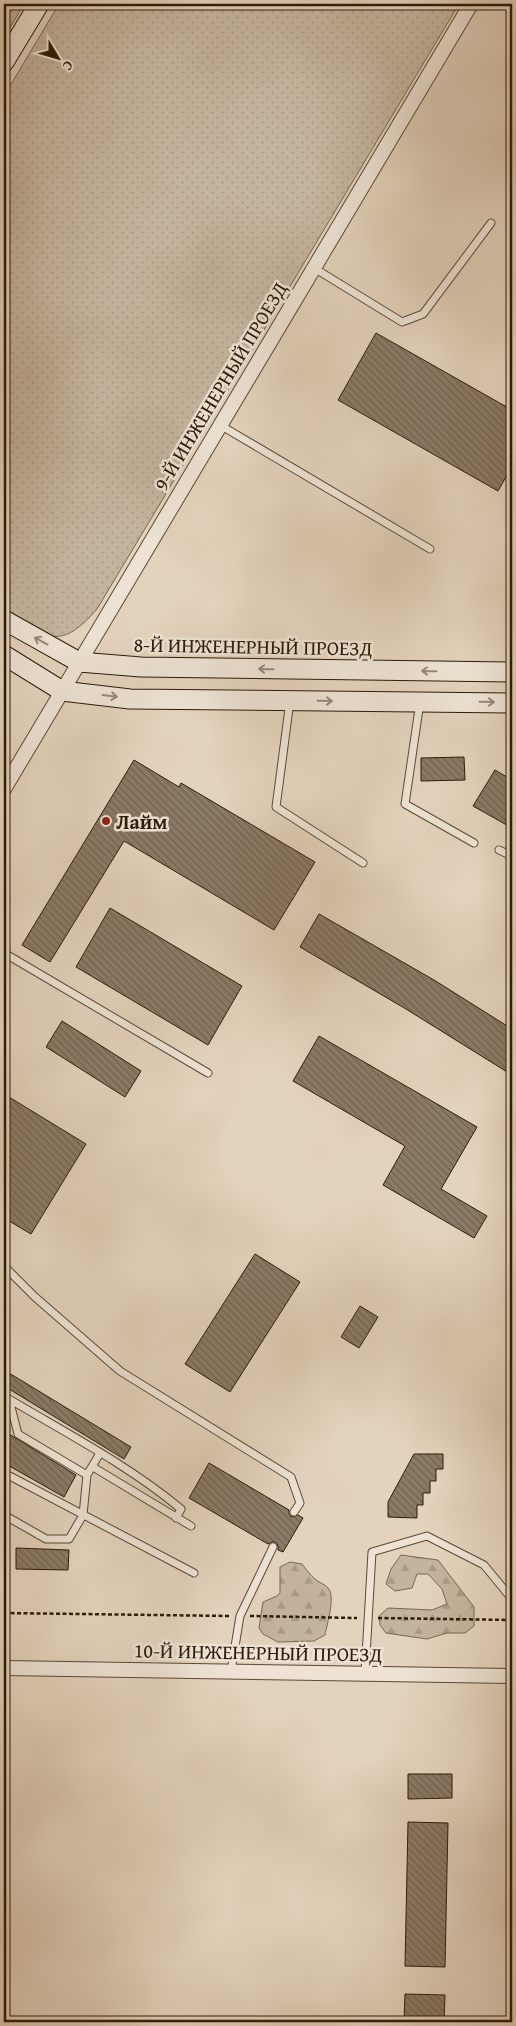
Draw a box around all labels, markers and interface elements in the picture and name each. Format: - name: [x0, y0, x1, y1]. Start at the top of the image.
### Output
- north arrow: [32, 32, 82, 82]
- text: С: [58, 57, 79, 75]
- street label: 9-Й ИНЖЕНЕРНЫЙ ПРОЕЗД: [146, 276, 294, 496]
- street label: 8-Й ИНЖЕНЕРНЫЙ ПРОЕЗД: [133, 629, 373, 663]
- one-way arrow: [34, 636, 49, 646]
- one-way arrow: [258, 664, 274, 674]
- one-way arrow: [421, 666, 437, 676]
- one-way arrow: [102, 691, 118, 701]
- one-way arrow: [316, 696, 333, 706]
- one-way arrow: [479, 698, 495, 707]
- place label: Лайм: [116, 807, 167, 836]
- marker: Лайм: [100, 815, 112, 827]
- street label: 10-Й ИНЖЕНЕРНЫЙ ПРОЕЗД: [134, 1635, 383, 1669]

